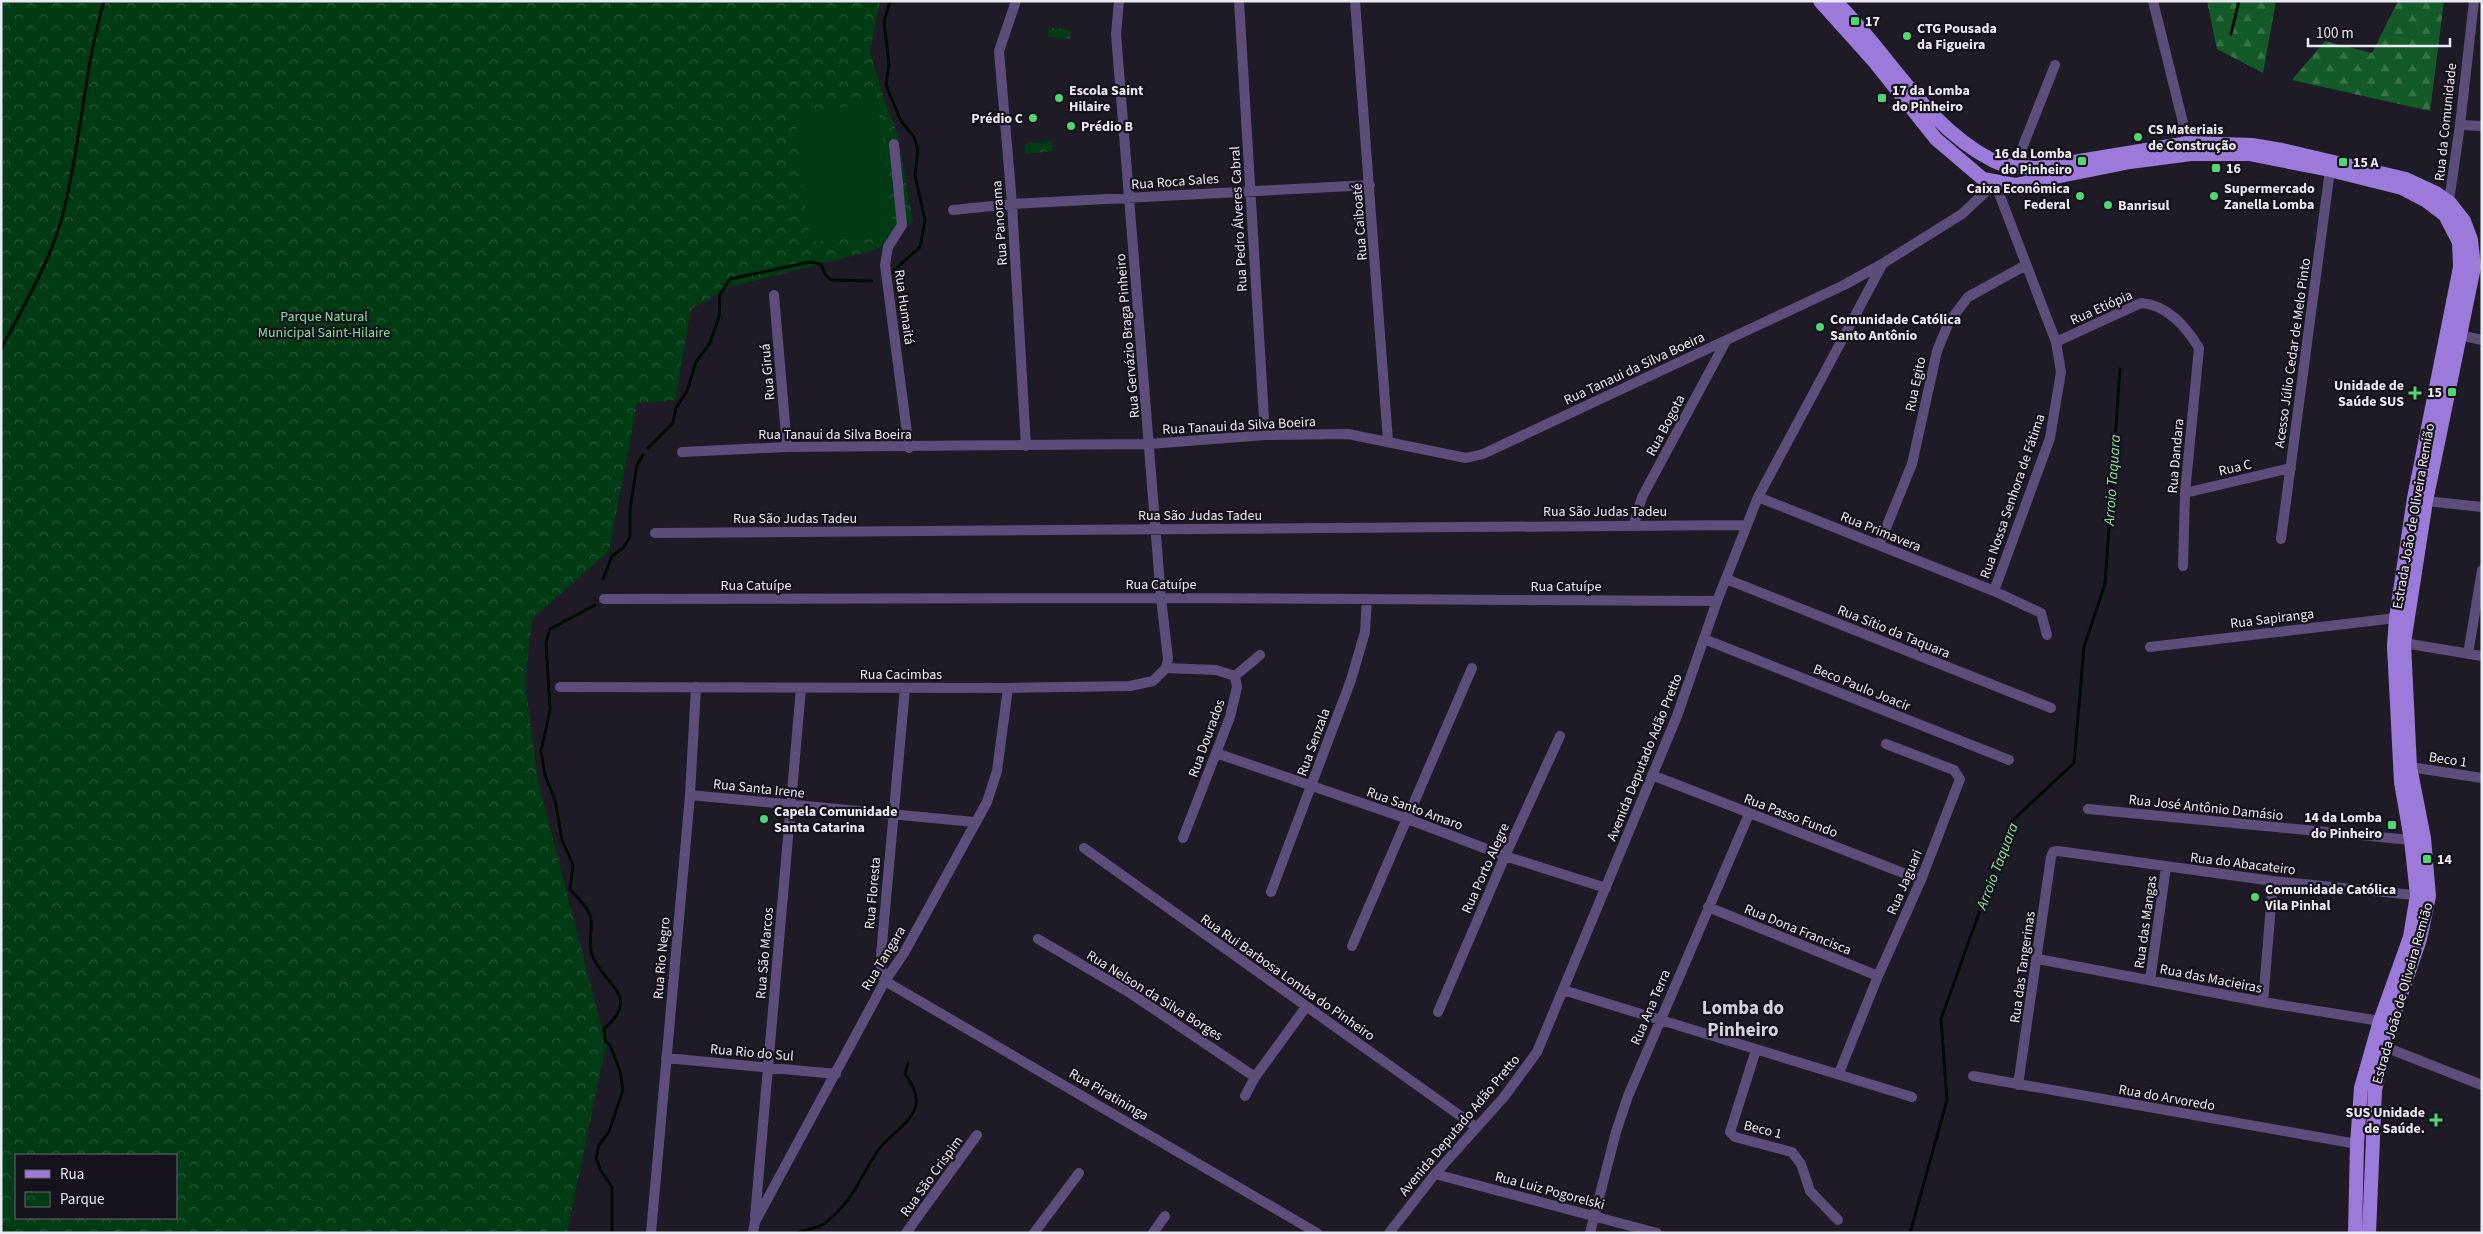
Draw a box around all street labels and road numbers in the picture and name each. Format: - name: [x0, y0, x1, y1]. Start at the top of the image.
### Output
- street label: Rua da Comunidade: [2430, 62, 2462, 182]
- street label: Rua Pedro Álveres Cabral: [1225, 145, 1253, 292]
- street label: Rua Roca Sales: [1131, 169, 1220, 195]
- street label: Rua Panorama: [987, 180, 1013, 266]
- street label: Rua Caiboaté: [1347, 183, 1373, 261]
- street label: Rua Gervázio Braga Pinheiro: [1111, 253, 1145, 419]
- street label: Acesso Júlio Cedar de Melo Pinto: [2270, 257, 2316, 449]
- street label: Rua Humaitá: [889, 268, 919, 346]
- street label: Rua Etiópia: [2067, 285, 2136, 331]
- street label: Rua Tanaui da Silva Boeira: [1561, 327, 1708, 410]
- street label: Rua Giruá: [756, 343, 780, 401]
- street label: Rua Egito: [1900, 355, 1932, 413]
- street label: Rua Bogota: [1641, 391, 1690, 460]
- street label: Rua Nossa Senhora de Fátima: [1975, 411, 2051, 581]
- street label: Rua Tanaui da Silva Boeira: [1162, 412, 1316, 440]
- street label: Rua Dandara: [2163, 418, 2189, 494]
- street label: Estrada João de Oliveira Remião: [2388, 422, 2440, 610]
- street label: Rua Tanaui da Silva Boeira: [758, 425, 912, 445]
- street label: Rua C: [2217, 454, 2254, 481]
- street label: Rua São Judas Tadeu: [1543, 502, 1667, 522]
- street label: Rua São Judas Tadeu: [1138, 506, 1262, 526]
- street label: Rua Primavera: [1837, 507, 1924, 557]
- street label: Rua São Judas Tadeu: [733, 509, 857, 529]
- street label: Rua Catuípe: [1126, 575, 1196, 595]
- street label: Rua Catuípe: [721, 576, 791, 596]
- street label: Rua Catuípe: [1531, 577, 1601, 597]
- street label: Rua Sítio da Taquara: [1834, 600, 1953, 664]
- street label: Rua Sapiranga: [2229, 604, 2315, 634]
- street label: Beco Paulo Joacir: [1810, 659, 1913, 717]
- street label: Rua Cacimbas: [860, 665, 942, 685]
- street label: Avenida Deputado Adão Pretto: [1602, 671, 1688, 844]
- street label: Rua Dourados: [1184, 696, 1230, 780]
- street label: Rua Senzala: [1292, 706, 1335, 779]
- street label: Beco 1: [2427, 747, 2469, 773]
- street label: Rua Santa Irene: [712, 774, 806, 804]
- street label: Rua Santo Amaro: [1364, 782, 1466, 836]
- street label: Rua Passo Fundo: [1741, 789, 1841, 843]
- street label: Rua José Antônio Damásio: [2128, 790, 2284, 826]
- street label: Rua Porto Alegre: [1457, 820, 1515, 917]
- street label: Rua Jaguari: [1882, 847, 1928, 918]
- street label: Rua do Abacateiro: [2189, 848, 2297, 880]
- street label: Rua Floresta: [860, 856, 886, 930]
- street label: Rua das Mangas: [2130, 874, 2162, 970]
- street label: Rua Dona Francisca: [1741, 899, 1854, 961]
- street label: Estrada João de Oliveira Remião: [2367, 900, 2438, 1086]
- street label: Rua São Marcos: [751, 906, 779, 1000]
- street label: Rua Rui Barbosa Lomba do Pinheiro: [1196, 910, 1379, 1046]
- street label: Rua das Tangerinas: [2005, 910, 2041, 1024]
- street label: Rua Rio Negro: [648, 916, 676, 1000]
- street label: Rua Tangara: [857, 922, 911, 995]
- street label: Rua Nelson da Silva Borges: [1082, 946, 1227, 1046]
- street label: Rua das Macieiras: [2158, 959, 2264, 999]
- street label: Rua Ana Terra: [1626, 966, 1676, 1048]
- street label: Rua Rio do Sul: [709, 1039, 795, 1067]
- street label: Avenida Deputado Adão Pretto: [1395, 1051, 1525, 1201]
- street label: Rua Piratininga: [1065, 1064, 1152, 1126]
- street label: Rua do Arvoredo: [2117, 1080, 2217, 1116]
- street label: Beco 1: [1742, 1116, 1784, 1144]
- street label: Rua São Crispim: [896, 1132, 968, 1221]
- street label: Rua Luiz Pogorelski: [1493, 1167, 1607, 1215]

